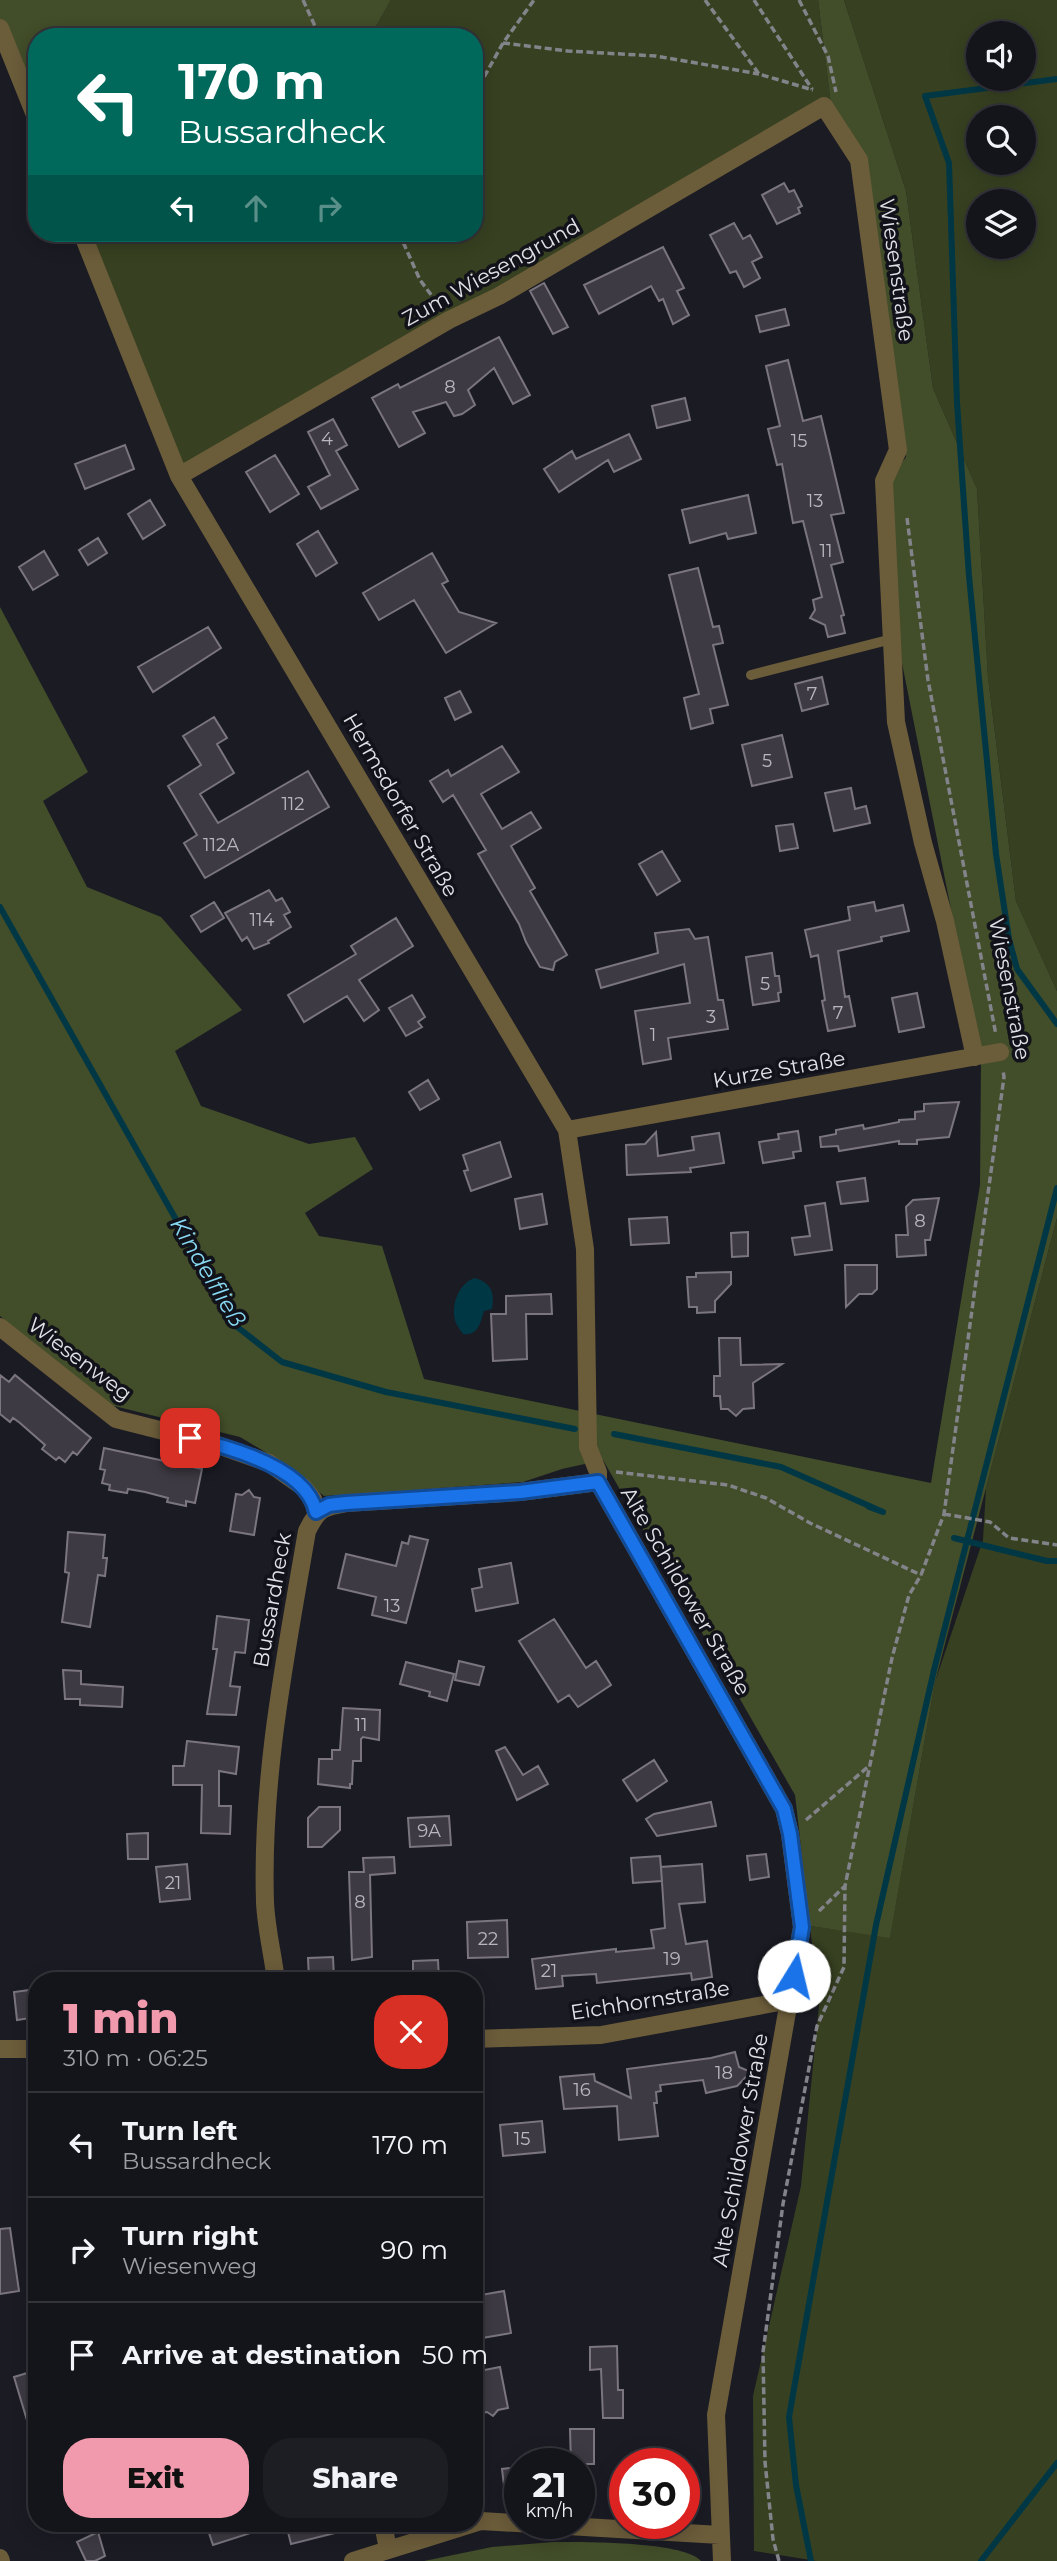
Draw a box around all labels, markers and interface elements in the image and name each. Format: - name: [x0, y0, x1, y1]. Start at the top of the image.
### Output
- map controls: [966, 21, 1036, 259]
- button: sound: [966, 21, 1036, 91]
- text: 170 m: [178, 52, 325, 111]
- icon: left: [63, 56, 154, 147]
- button: search: [966, 105, 1036, 175]
- text: Bussardheck: [178, 112, 386, 151]
- icon: left: [164, 189, 202, 227]
- icon: ahead: [237, 189, 275, 227]
- icon: right: [310, 189, 348, 227]
- button: layers: [966, 189, 1036, 259]
- street label: Wiesenstraße: [875, 197, 919, 343]
- street label: Zum Wiesengrund: [398, 213, 584, 331]
- house number: 8: [444, 376, 456, 398]
- house number: 4: [321, 428, 333, 450]
- house number: 15: [791, 430, 807, 452]
- house number: 13: [807, 490, 823, 512]
- house number: 11: [820, 540, 833, 562]
- house number: 7: [807, 683, 817, 705]
- street label: Hermsdorfer Straße: [338, 709, 464, 901]
- house number: 5: [762, 750, 772, 772]
- house number: 112: [281, 793, 305, 815]
- house number: 112A: [203, 834, 239, 856]
- house number: 114: [250, 909, 275, 931]
- street label: Wiesenstraße: [984, 916, 1036, 1062]
- house number: 5: [760, 973, 770, 995]
- house number: 7: [833, 1002, 843, 1024]
- house number: 3: [706, 1006, 716, 1028]
- house number: 1: [650, 1024, 656, 1046]
- street label: Kurze Straße: [711, 1045, 847, 1093]
- house number: 8: [914, 1210, 926, 1232]
- water label: Kindelfließ: [164, 1212, 252, 1332]
- street label: Wiesenweg: [23, 1312, 137, 1406]
- pin: [160, 1408, 220, 1468]
- icon: arrive: [171, 1419, 209, 1457]
- street label: Alte Schildower Straße: [616, 1482, 756, 1700]
- street label: Bussardheck: [248, 1530, 296, 1669]
- house number: 13: [384, 1595, 400, 1617]
- house number: 11: [355, 1714, 368, 1736]
- house number: 9A: [417, 1820, 441, 1842]
- house number: 21: [165, 1872, 181, 1894]
- house number: 8: [354, 1891, 366, 1913]
- house number: 22: [478, 1928, 498, 1950]
- position arrow: [757, 1939, 831, 2013]
- house number: 19: [663, 1948, 681, 1970]
- house number: 21: [541, 1960, 557, 1982]
- street label: Eichhornstraße: [569, 1975, 731, 2025]
- text: 1 min: [63, 1992, 179, 2044]
- button: close: [374, 1995, 448, 2069]
- street label: Alte Schildower Straße: [707, 2031, 773, 2269]
- text: 310 m · 06:25: [63, 2044, 208, 2072]
- house number: 18: [715, 2062, 733, 2084]
- house number: 16: [573, 2079, 591, 2101]
- text: Turn left: [122, 2115, 238, 2147]
- icon: left: [63, 2126, 101, 2164]
- house number: 15: [514, 2128, 530, 2150]
- text: 170 m: [372, 2129, 448, 2161]
- text: Bussardheck: [122, 2147, 271, 2175]
- text: Turn right: [122, 2220, 258, 2252]
- icon: right: [63, 2231, 101, 2269]
- text: 90 m: [381, 2234, 448, 2266]
- text: Wiesenweg: [122, 2252, 257, 2280]
- icon: arrive: [63, 2336, 101, 2374]
- text: Arrive at destination: [122, 2339, 401, 2371]
- text: 50 m: [422, 2339, 488, 2371]
- button: Exit: [63, 2438, 249, 2518]
- button: Share: [263, 2438, 448, 2518]
- speed limit sign: 30: [609, 2448, 700, 2539]
- text: 21: [532, 2463, 567, 2506]
- text: km/h: [525, 2500, 574, 2522]

